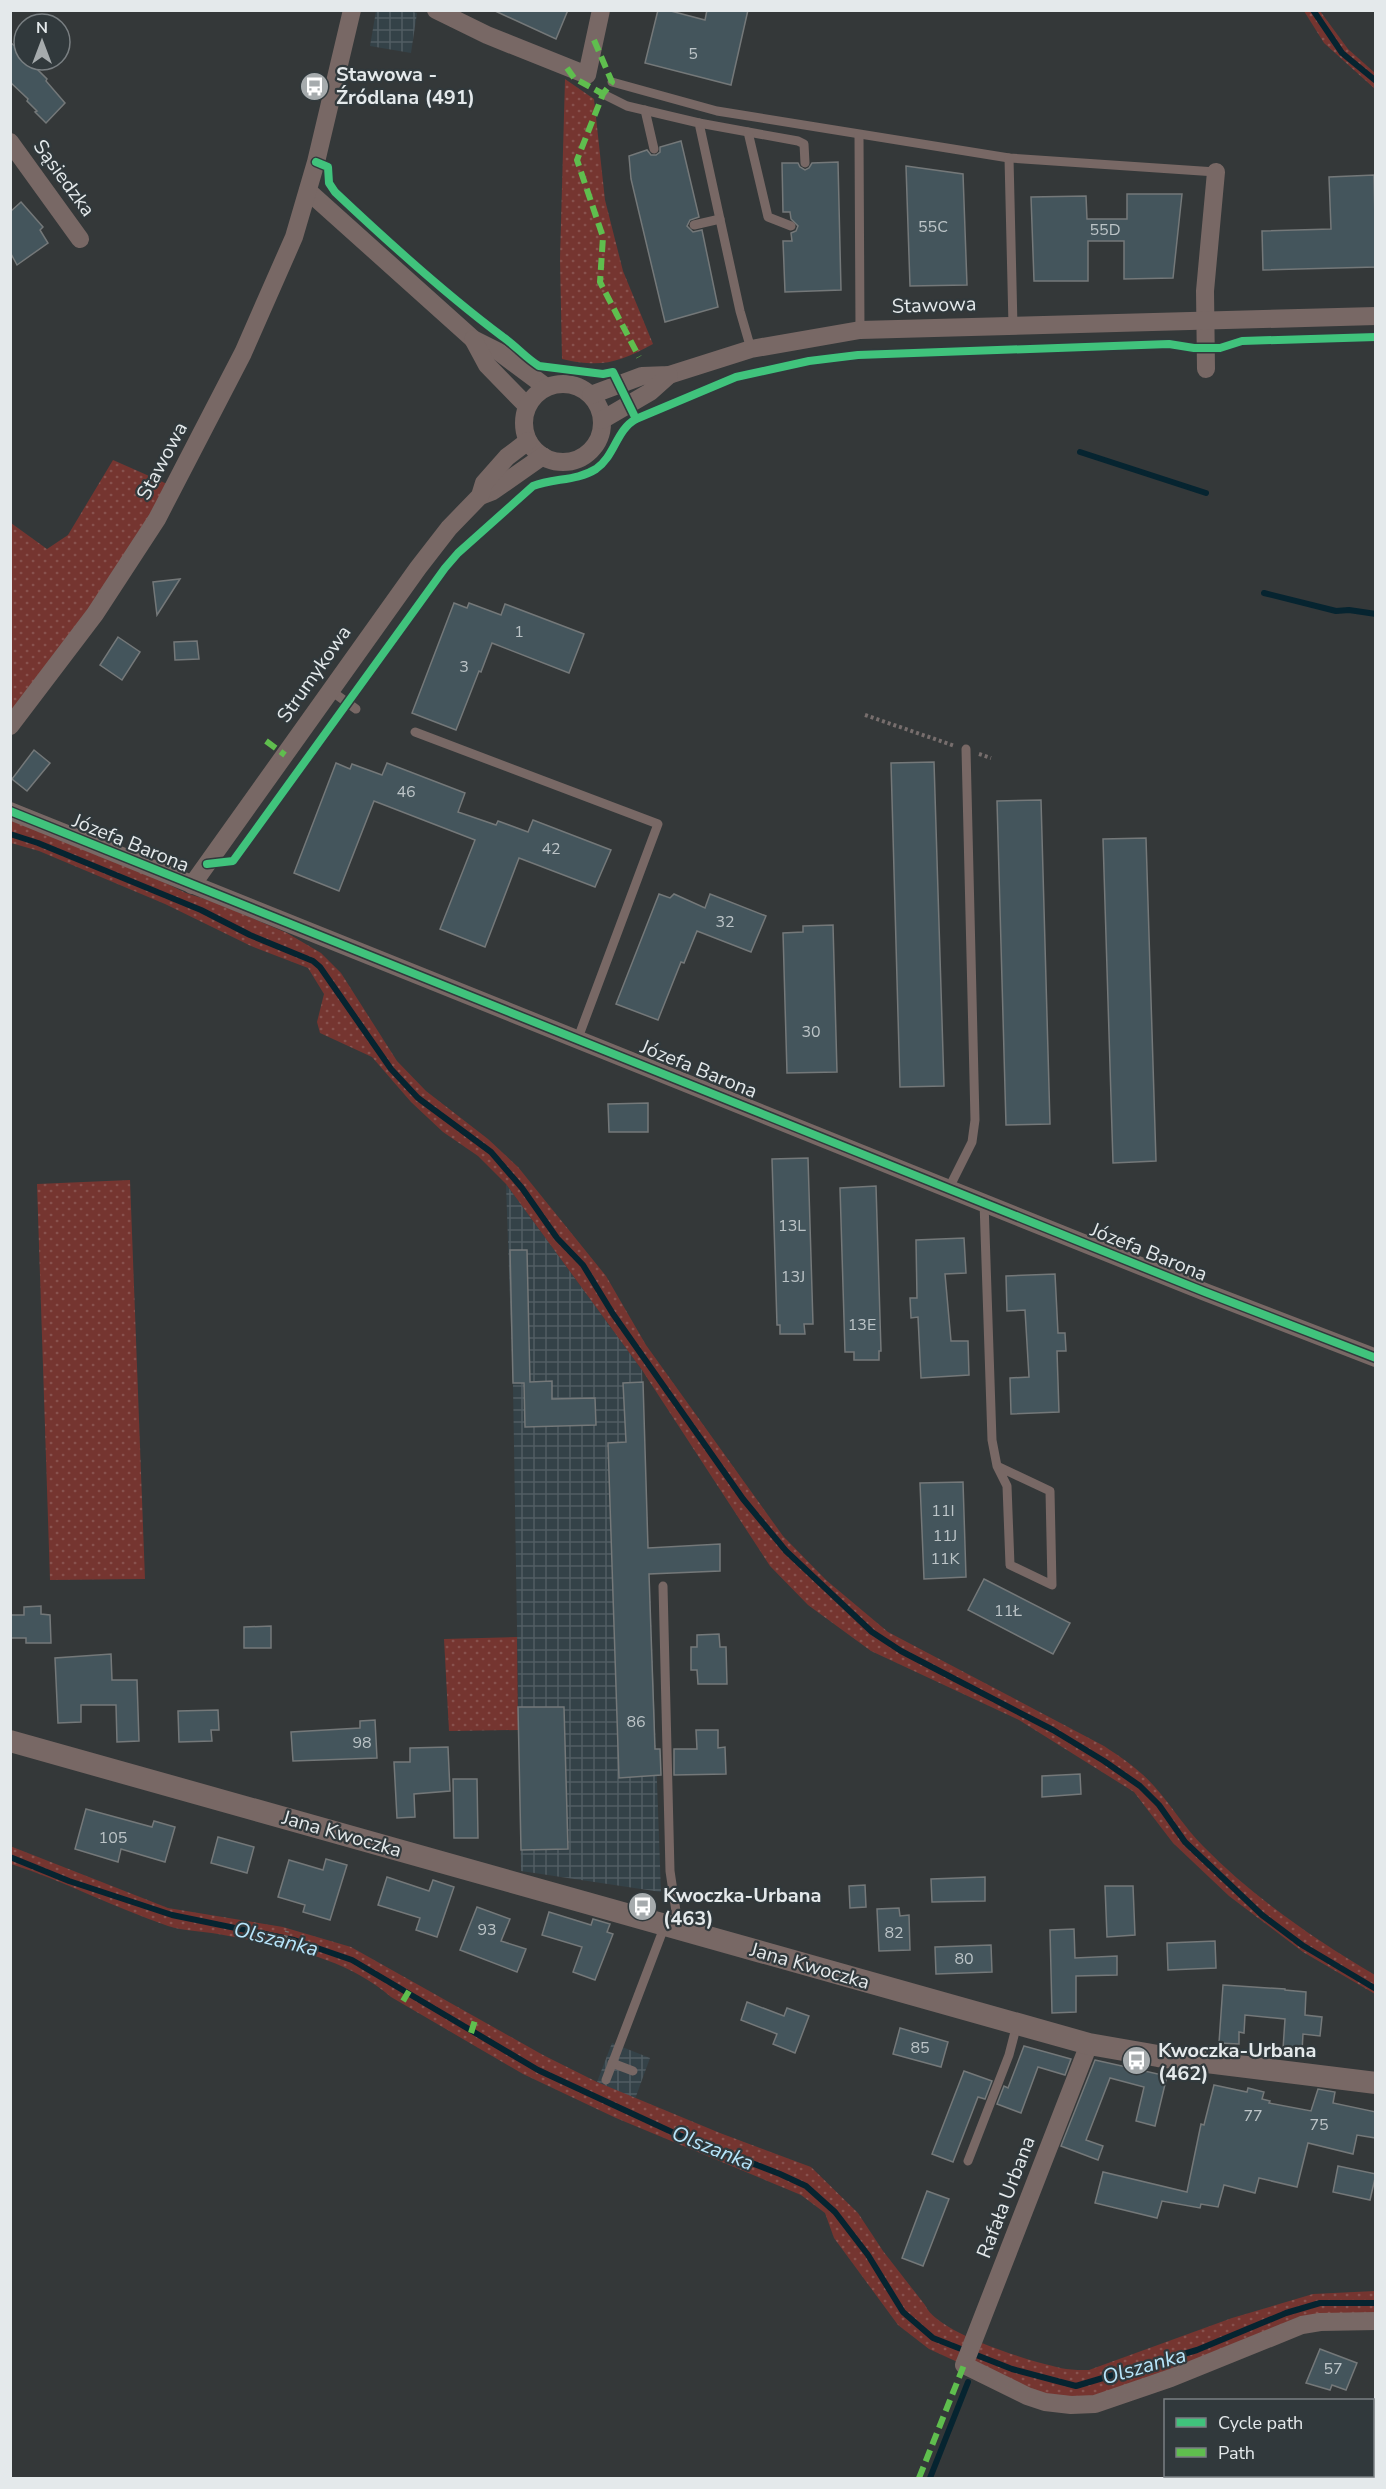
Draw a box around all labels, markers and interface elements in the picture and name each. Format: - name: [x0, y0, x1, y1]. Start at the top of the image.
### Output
- north arrow: [12, 12, 72, 72]
- text: N: [36, 17, 48, 39]
- house number: 5: [688, 43, 698, 65]
- place label: Stawowa - Źródlana (491): [336, 61, 475, 111]
- bus stop icon: Stawowa - Źródlana (491): [299, 70, 331, 102]
- street label: Sąsiedzka: [27, 134, 101, 222]
- house number: 55C: [918, 216, 948, 238]
- house number: 55D: [1089, 219, 1121, 241]
- street label: Stawowa: [891, 290, 977, 320]
- street label: Stawowa: [130, 417, 194, 505]
- street label: Strumykowa: [271, 620, 357, 728]
- house number: 1: [514, 621, 524, 643]
- house number: 3: [459, 656, 469, 678]
- house number: 46: [396, 781, 416, 803]
- street label: Józefa Barona: [68, 807, 193, 879]
- house number: 42: [541, 838, 561, 860]
- house number: 32: [715, 911, 735, 933]
- house number: 30: [801, 1021, 821, 1043]
- street label: Józefa Barona: [636, 1033, 761, 1105]
- house number: 13L: [778, 1215, 806, 1237]
- street label: Józefa Barona: [1086, 1216, 1211, 1288]
- house number: 13J: [781, 1266, 805, 1288]
- house number: 13E: [848, 1314, 876, 1336]
- house number: 11I: [931, 1500, 955, 1522]
- house number: 11J: [933, 1525, 957, 1547]
- house number: 11K: [930, 1548, 961, 1570]
- house number: 11Ł: [994, 1600, 1022, 1622]
- house number: 86: [626, 1711, 646, 1733]
- house number: 98: [352, 1732, 372, 1754]
- street label: Jana Kwoczka: [278, 1804, 405, 1864]
- house number: 105: [99, 1827, 127, 1849]
- place label: Kwoczka-Urbana (463): [663, 1882, 821, 1932]
- bus stop icon: Kwoczka-Urbana (463): [626, 1891, 658, 1923]
- water label: Olszanka: [231, 1915, 321, 1963]
- house number: 93: [477, 1919, 497, 1941]
- house number: 82: [884, 1922, 904, 1944]
- street label: Jana Kwoczka: [746, 1936, 873, 1996]
- house number: 80: [954, 1948, 974, 1970]
- house number: 85: [910, 2037, 930, 2059]
- place label: Kwoczka-Urbana (462): [1158, 2037, 1316, 2087]
- bus stop icon: Kwoczka-Urbana (462): [1121, 2045, 1153, 2077]
- house number: 77: [1243, 2105, 1263, 2127]
- house number: 75: [1309, 2114, 1329, 2136]
- water label: Olszanka: [668, 2119, 758, 2177]
- street label: Rafała Urbana: [970, 2132, 1042, 2262]
- water label: Olszanka: [1099, 2341, 1189, 2391]
- house number: 57: [1323, 2358, 1343, 2380]
- legend: [1164, 2399, 1374, 2477]
- text: Cycle path: [1218, 2411, 1303, 2435]
- text: Path: [1218, 2441, 1255, 2465]

